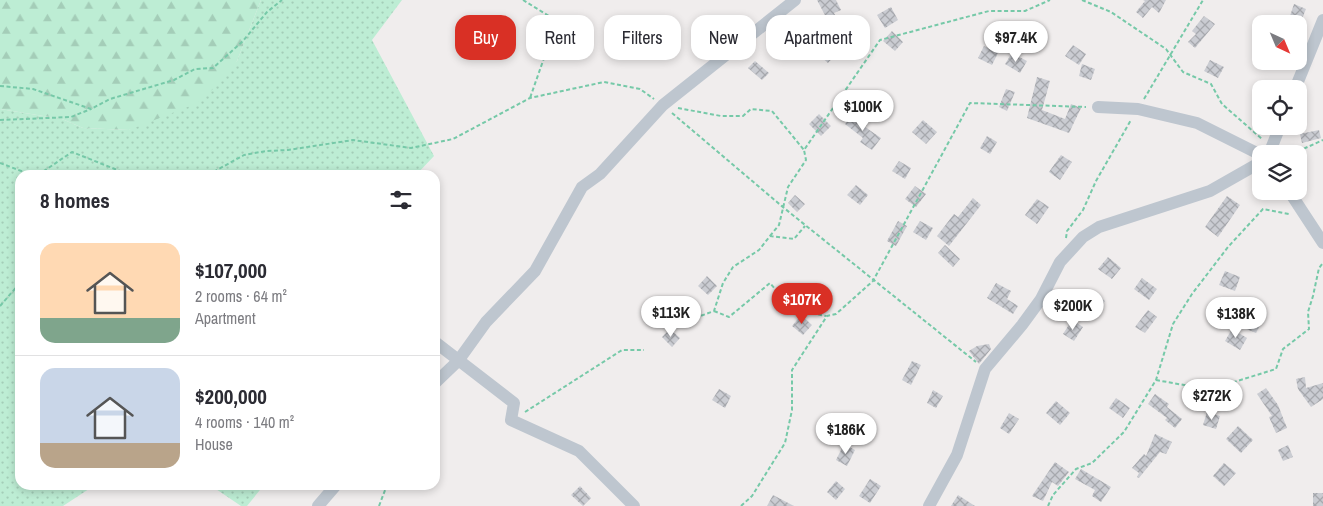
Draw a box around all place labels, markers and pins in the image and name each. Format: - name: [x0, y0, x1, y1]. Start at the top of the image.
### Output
- pin: $97.4K: [975, 20, 1057, 63]
- pin: $100K: [828, 90, 898, 132]
- pin: $107K: [767, 282, 837, 325]
- pin: $200K: [1038, 288, 1108, 331]
- pin: $113K: [636, 296, 706, 338]
- pin: $138K: [1201, 296, 1271, 339]
- pin: $272K: [1177, 378, 1247, 421]
- pin: $186K: [811, 412, 881, 455]

